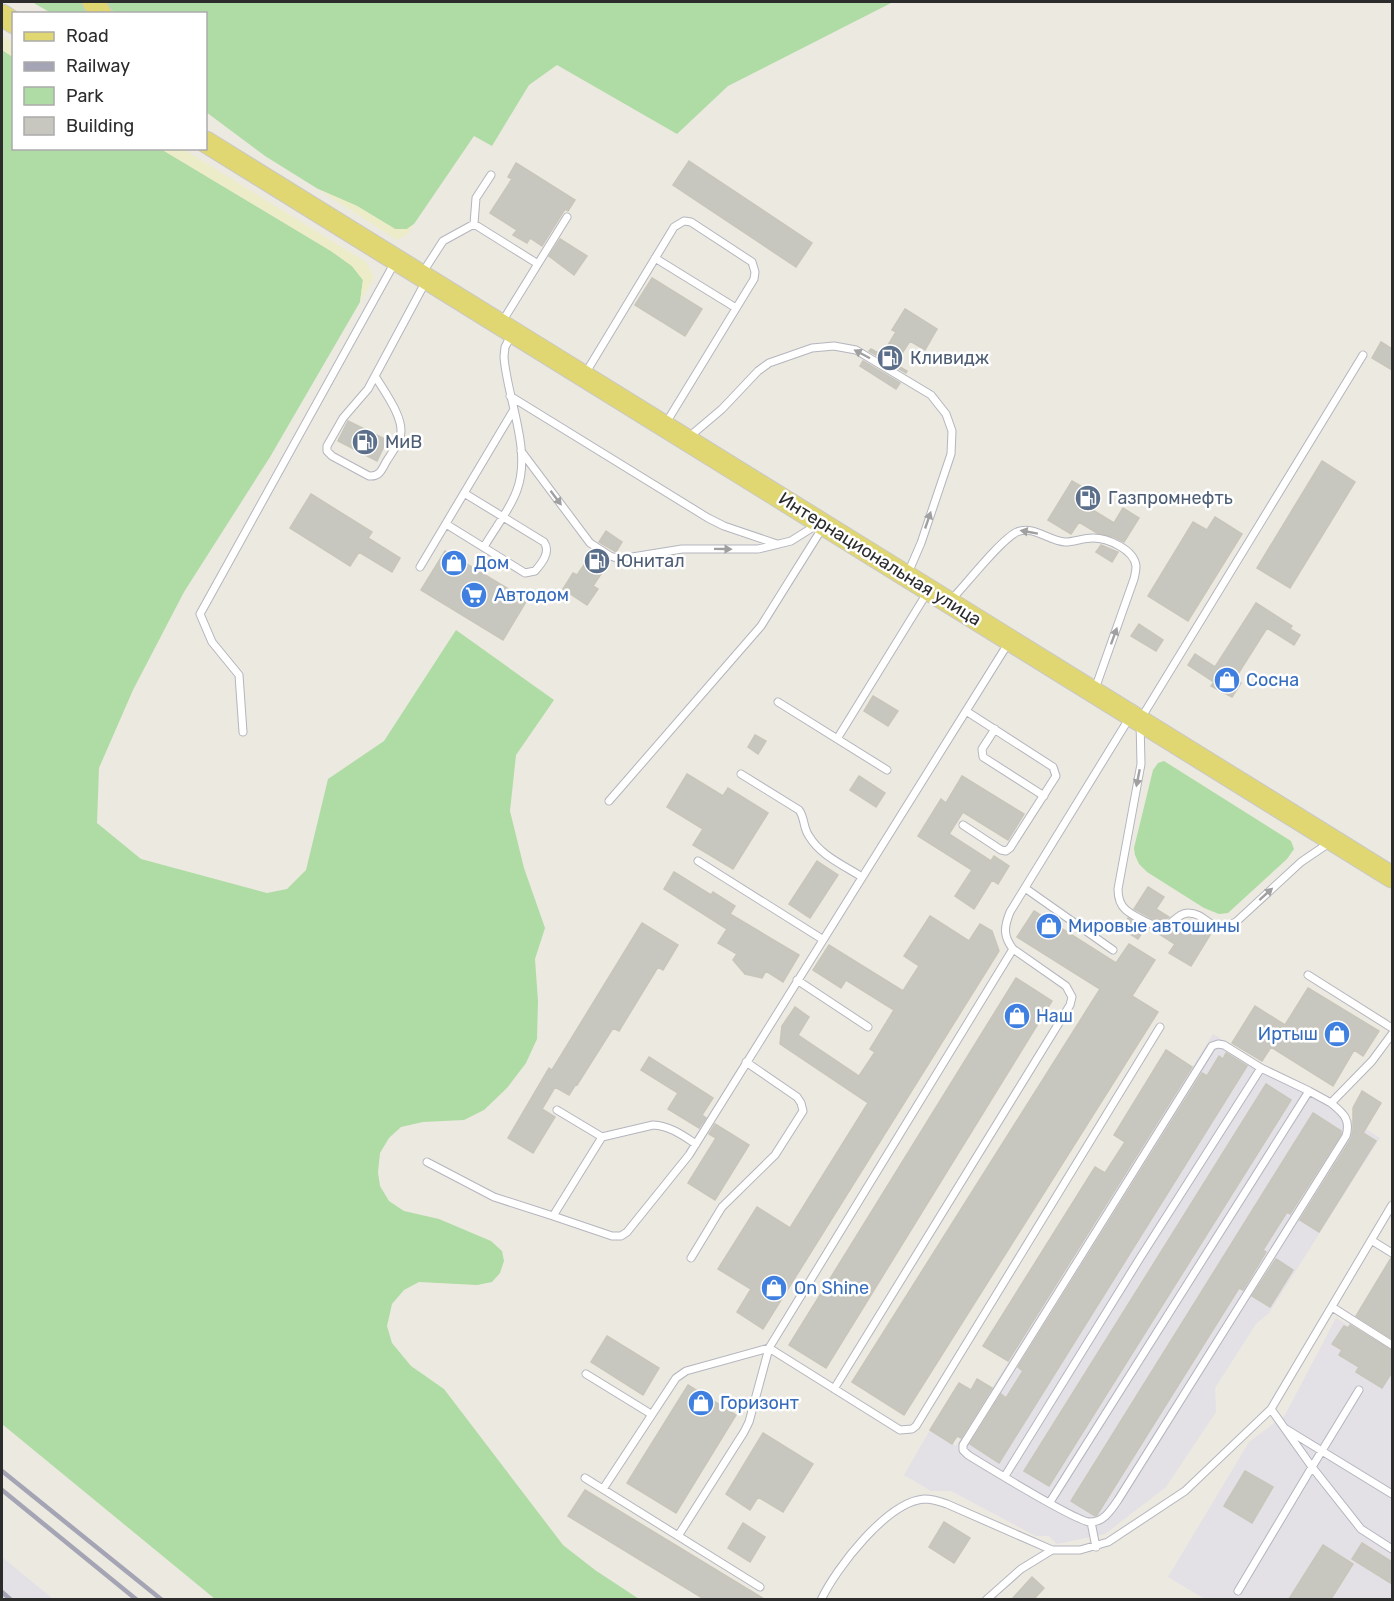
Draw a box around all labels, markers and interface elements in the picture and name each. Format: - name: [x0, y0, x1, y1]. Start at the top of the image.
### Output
- legend: [12, 12, 207, 150]
- text: Road: [66, 25, 109, 47]
- text: Railway: [66, 55, 130, 77]
- text: Park: [66, 85, 104, 107]
- text: Building: [66, 115, 134, 137]
- fuel station icon: Кливидж: [875, 343, 905, 373]
- place label: Кливидж: [910, 347, 989, 369]
- one-way arrow: [853, 349, 870, 359]
- fuel station icon: МиВ: [350, 427, 380, 457]
- place label: МиВ: [385, 431, 422, 453]
- fuel station icon: Газпромнефть: [1073, 483, 1103, 513]
- street label: Интернациональная улица: [775, 487, 985, 631]
- place label: Газпромнефть: [1108, 487, 1233, 509]
- one-way arrow: [549, 490, 561, 505]
- one-way arrow: [924, 511, 934, 529]
- one-way arrow: [1019, 527, 1038, 536]
- one-way arrow: [713, 545, 732, 554]
- fuel station icon: Юнитал: [582, 546, 612, 576]
- shop icon: Дом: [439, 548, 469, 578]
- place label: Юнитал: [616, 550, 685, 572]
- place label: Дом: [474, 552, 509, 574]
- supermarket icon: Автодом: [459, 580, 489, 610]
- place label: Автодом: [494, 584, 569, 606]
- one-way arrow: [1109, 627, 1119, 645]
- shop icon: Сосна: [1212, 665, 1242, 695]
- place label: Сосна: [1246, 669, 1299, 691]
- one-way arrow: [1134, 769, 1143, 788]
- one-way arrow: [1258, 887, 1273, 901]
- shop icon: Мировые автошины: [1034, 911, 1064, 941]
- place label: Мировые автошины: [1068, 915, 1240, 937]
- shop icon: Наш: [1002, 1001, 1032, 1031]
- place label: Наш: [1036, 1005, 1073, 1027]
- shop icon: Иртыш: [1322, 1019, 1352, 1049]
- place label: Иртыш: [1258, 1023, 1318, 1045]
- shop icon: On Shine: [759, 1273, 789, 1303]
- place label: On Shine: [794, 1277, 869, 1299]
- shop icon: Горизонт: [686, 1388, 716, 1418]
- place label: Горизонт: [720, 1392, 799, 1414]

